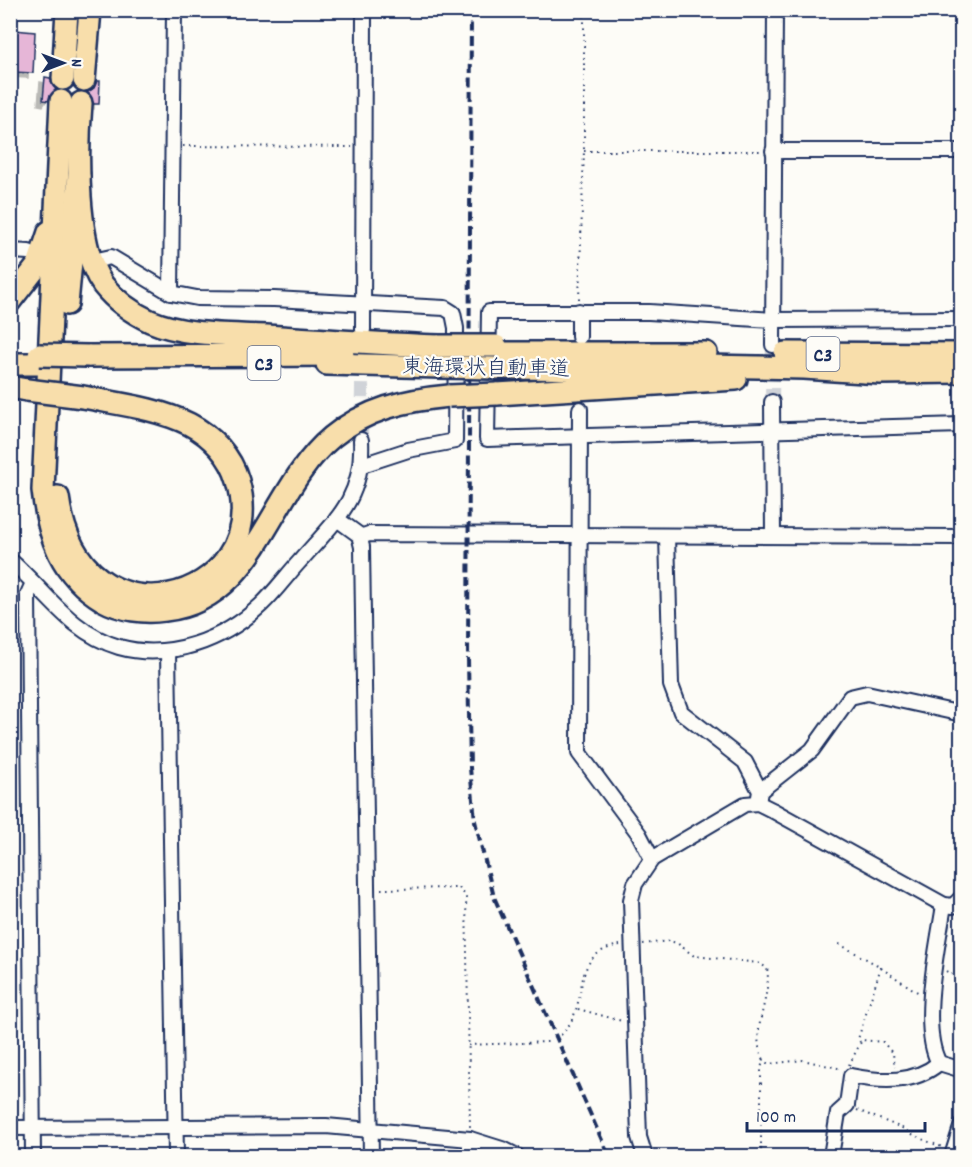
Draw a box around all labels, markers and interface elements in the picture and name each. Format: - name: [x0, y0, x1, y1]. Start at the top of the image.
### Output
- north arrow: [33, 33, 93, 93]
- text: N: [64, 59, 87, 67]
- road number: C3: [806, 337, 840, 371]
- road number: C3: [248, 346, 280, 380]
- street label: 東海環状自動車道: [402, 354, 570, 386]
- scale bar: [747, 1095, 926, 1133]
- text: 100 m: [756, 1106, 796, 1131]

